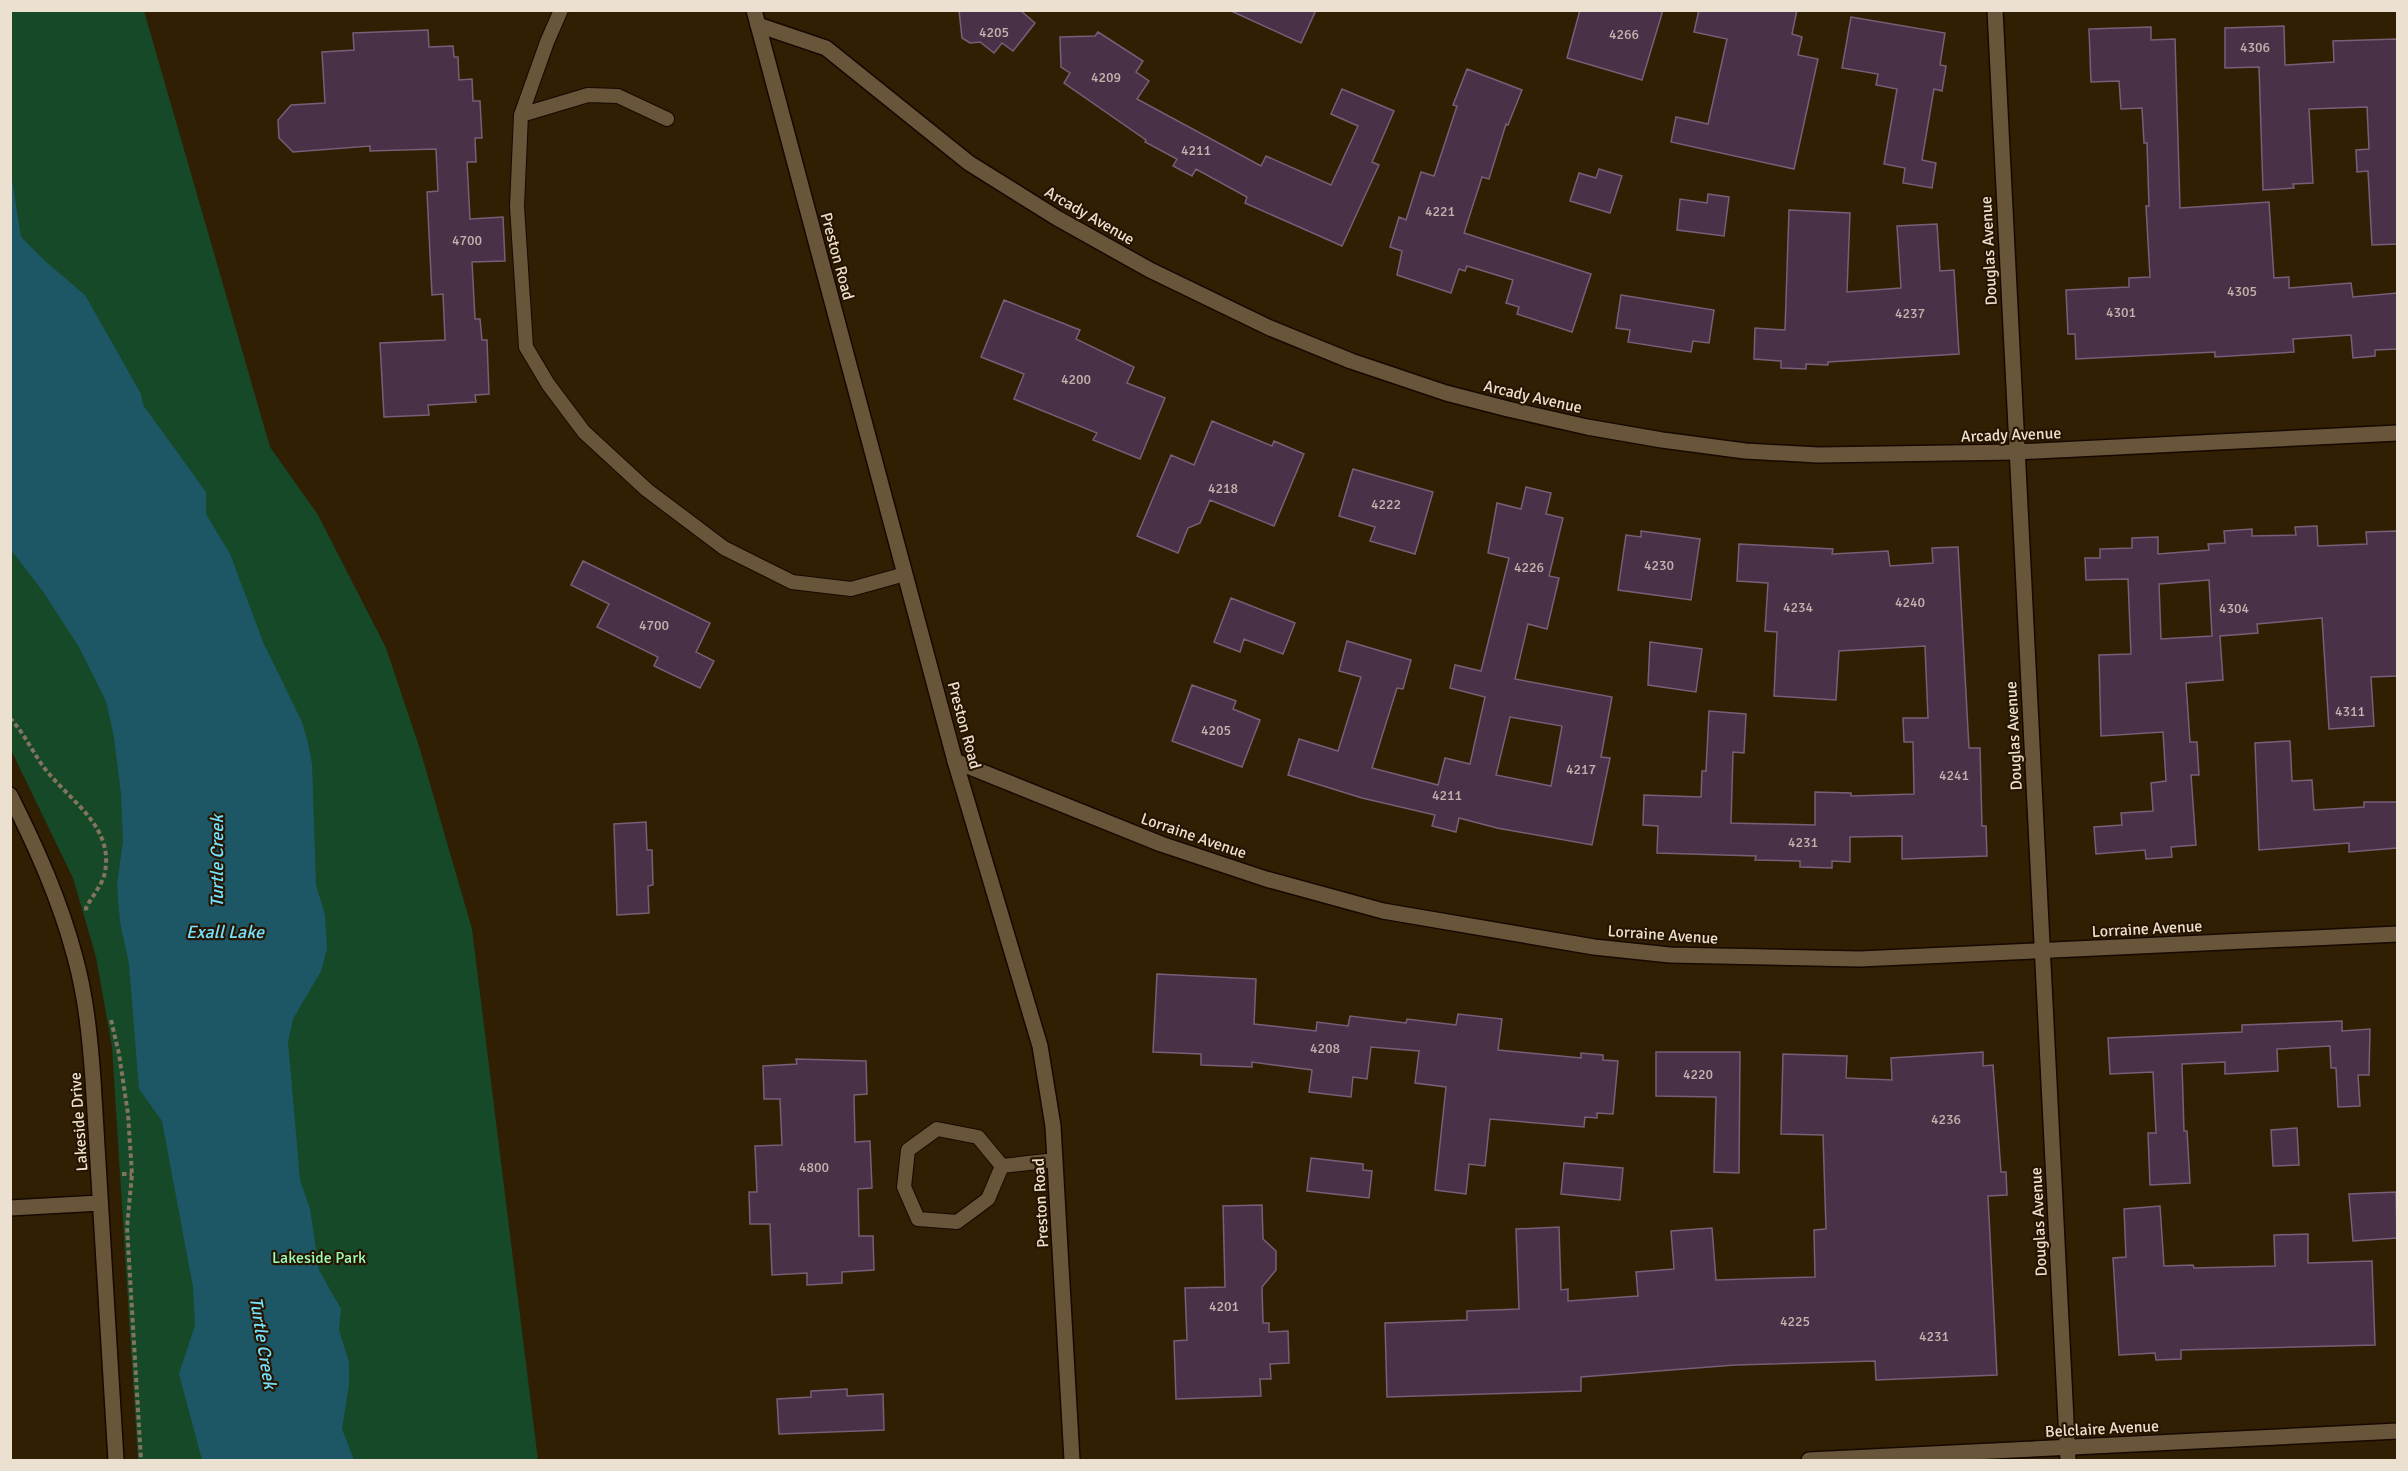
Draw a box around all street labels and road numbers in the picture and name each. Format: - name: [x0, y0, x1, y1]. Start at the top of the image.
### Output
- street label: Arcady Avenue: [1041, 182, 1138, 250]
- street label: Douglas Avenue: [1976, 196, 2002, 306]
- street label: Preston Road: [816, 210, 858, 302]
- street label: Arcady Avenue: [1482, 376, 1584, 418]
- street label: Arcady Avenue: [1960, 423, 2062, 447]
- street label: Preston Road: [943, 679, 985, 771]
- street label: Douglas Avenue: [2001, 681, 2027, 791]
- street label: Lorraine Avenue: [1138, 808, 1249, 863]
- street label: Lorraine Avenue: [2091, 916, 2203, 942]
- street label: Lorraine Avenue: [1607, 921, 1719, 949]
- street label: Lakeside Drive: [66, 1072, 92, 1172]
- street label: Preston Road: [1029, 1158, 1053, 1248]
- street label: Douglas Avenue: [2026, 1167, 2052, 1277]
- street label: Belclaire Avenue: [2045, 1416, 2160, 1442]

